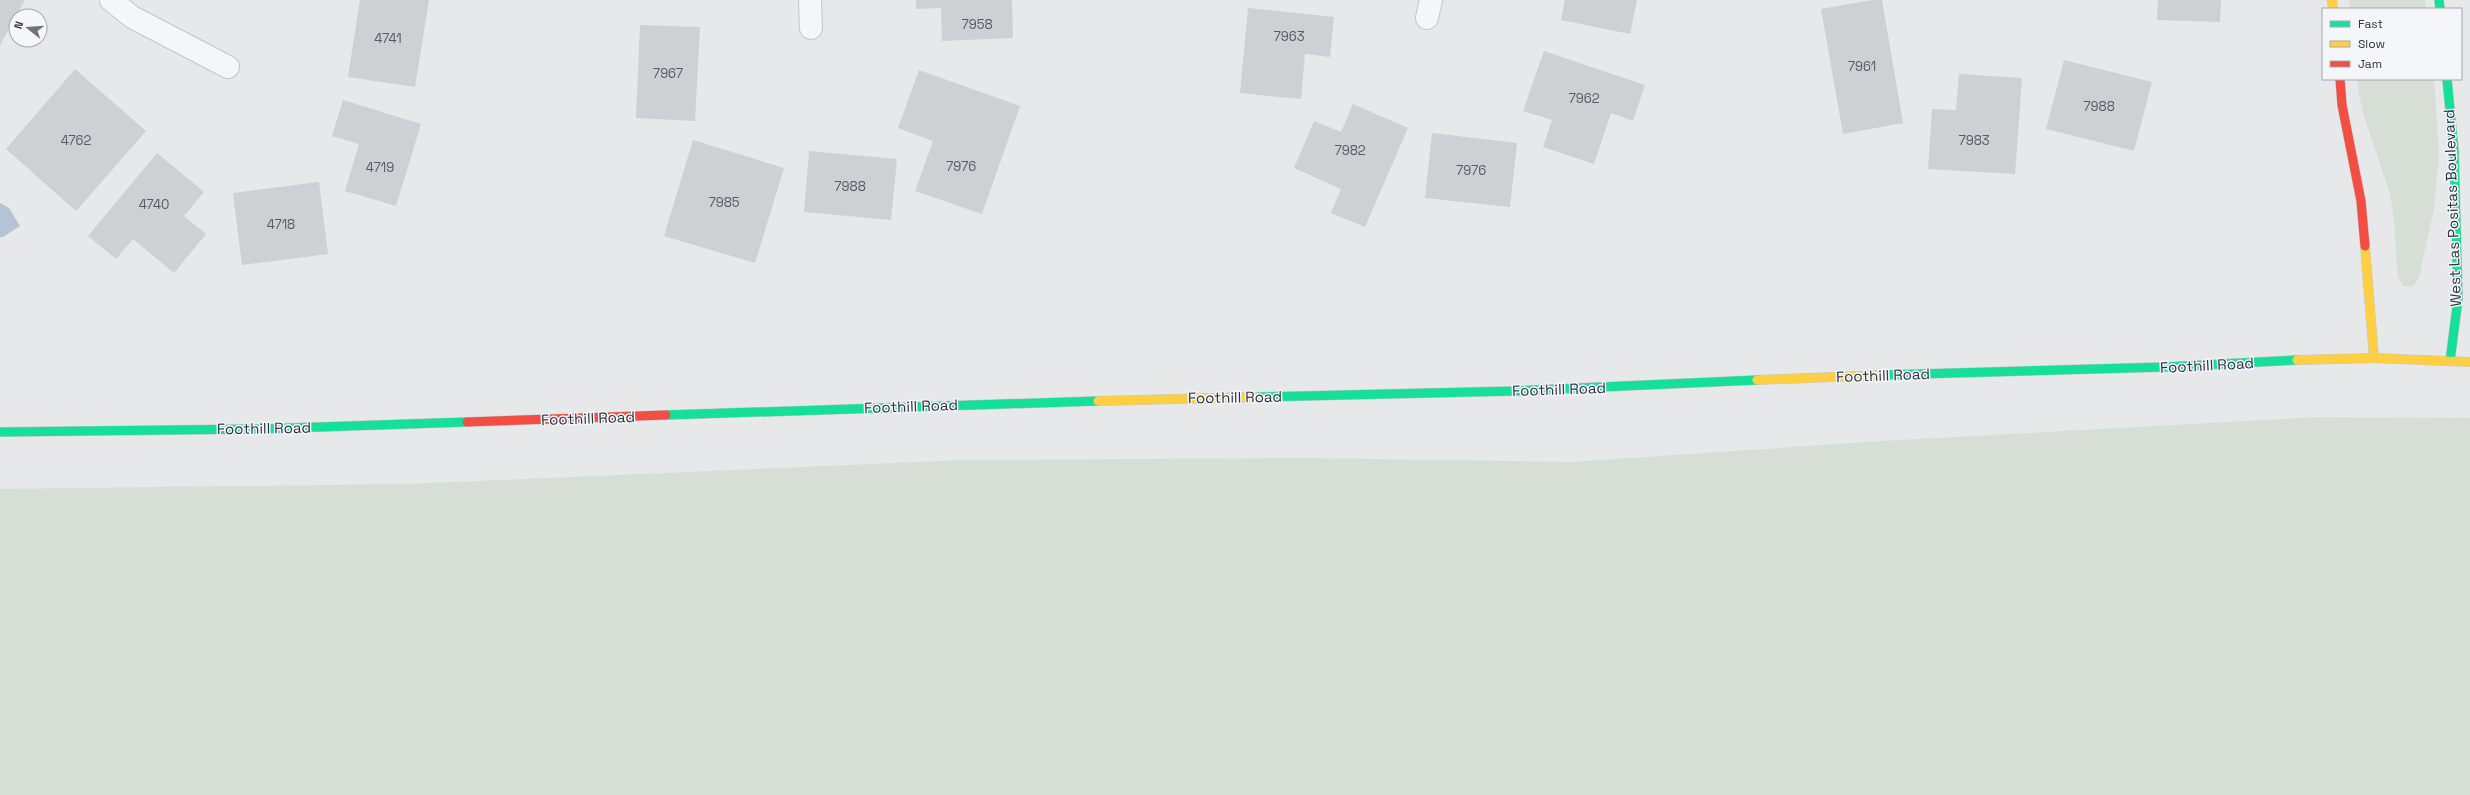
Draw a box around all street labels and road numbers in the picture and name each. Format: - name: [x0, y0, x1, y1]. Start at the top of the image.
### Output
- street label: West Las Positas Boulevard: [2439, 109, 2465, 307]
- street label: Foothill Road: [2160, 353, 2254, 377]
- street label: Foothill Road: [1836, 364, 1930, 386]
- street label: Foothill Road: [1512, 378, 1606, 400]
- street label: Foothill Road: [1188, 387, 1282, 407]
- street label: Foothill Road: [864, 395, 958, 417]
- street label: Foothill Road: [541, 407, 635, 429]
- street label: Foothill Road: [217, 418, 311, 438]

